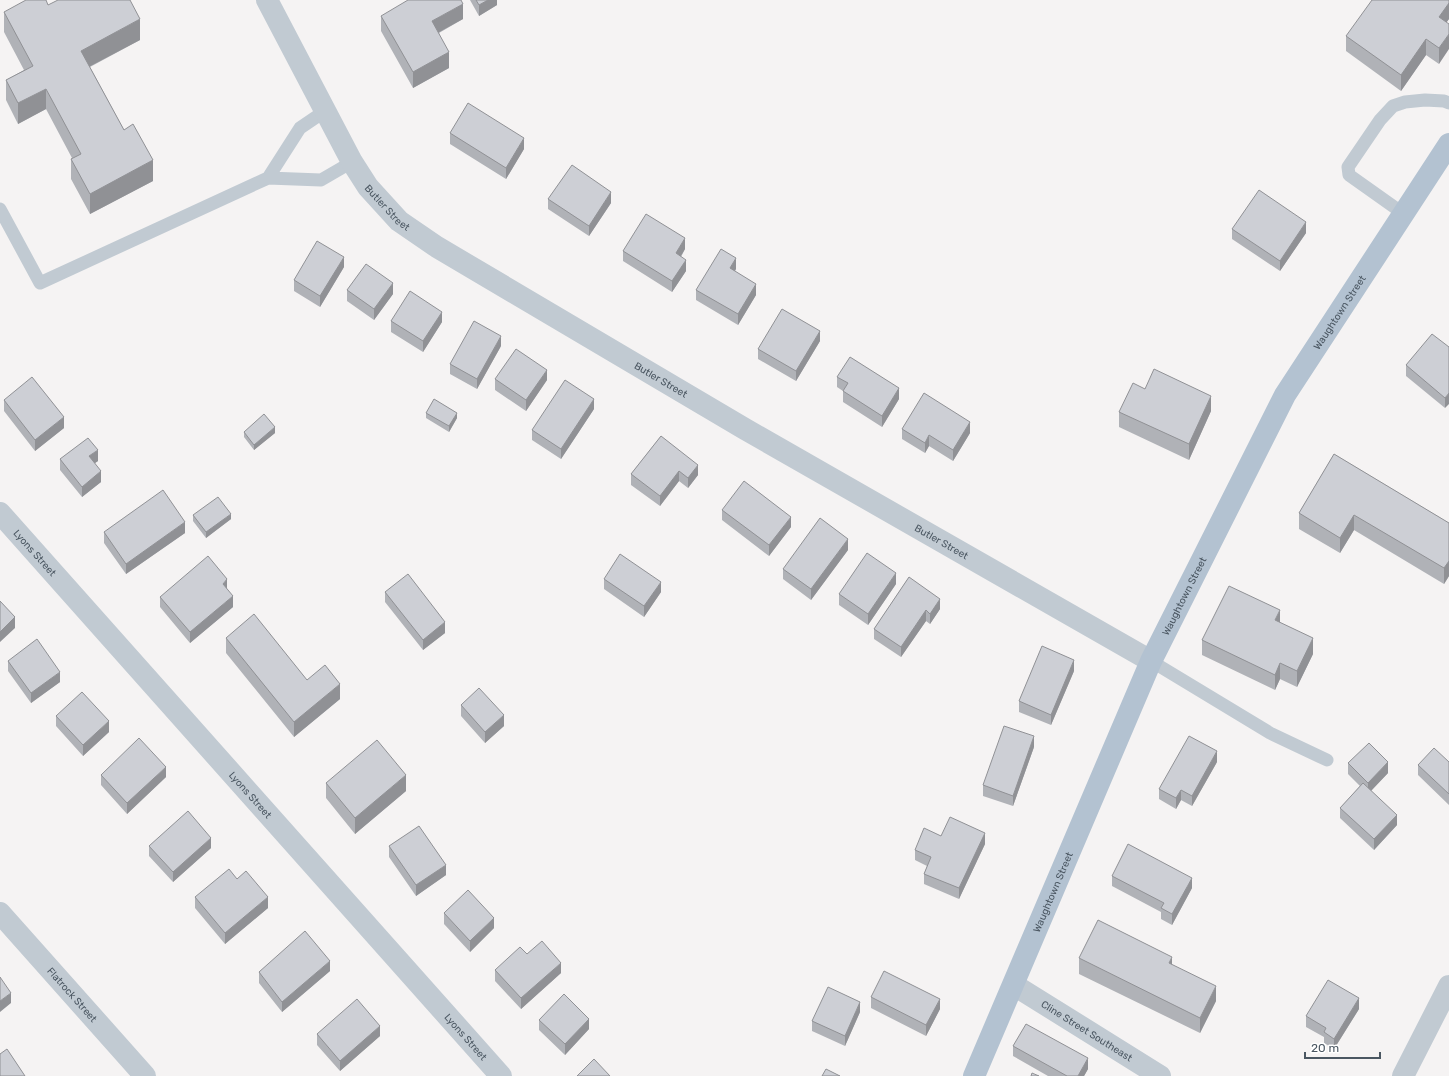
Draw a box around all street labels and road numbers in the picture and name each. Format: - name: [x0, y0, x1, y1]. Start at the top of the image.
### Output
- street label: Butler Street: [362, 183, 412, 234]
- street label: Waughtown Street: [1311, 273, 1369, 352]
- street label: Butler Street: [632, 360, 689, 401]
- street label: Butler Street: [912, 522, 970, 562]
- street label: Lyons Street: [11, 527, 58, 579]
- street label: Waughtown Street: [1160, 555, 1209, 638]
- street label: Lyons Street: [226, 770, 274, 821]
- street label: Waughtown Street: [1031, 850, 1076, 935]
- street label: Flatrock Street: [44, 965, 99, 1025]
- street label: Cline Street Southeast: [1039, 998, 1134, 1064]
- street label: Lyons Street: [441, 1012, 489, 1063]

